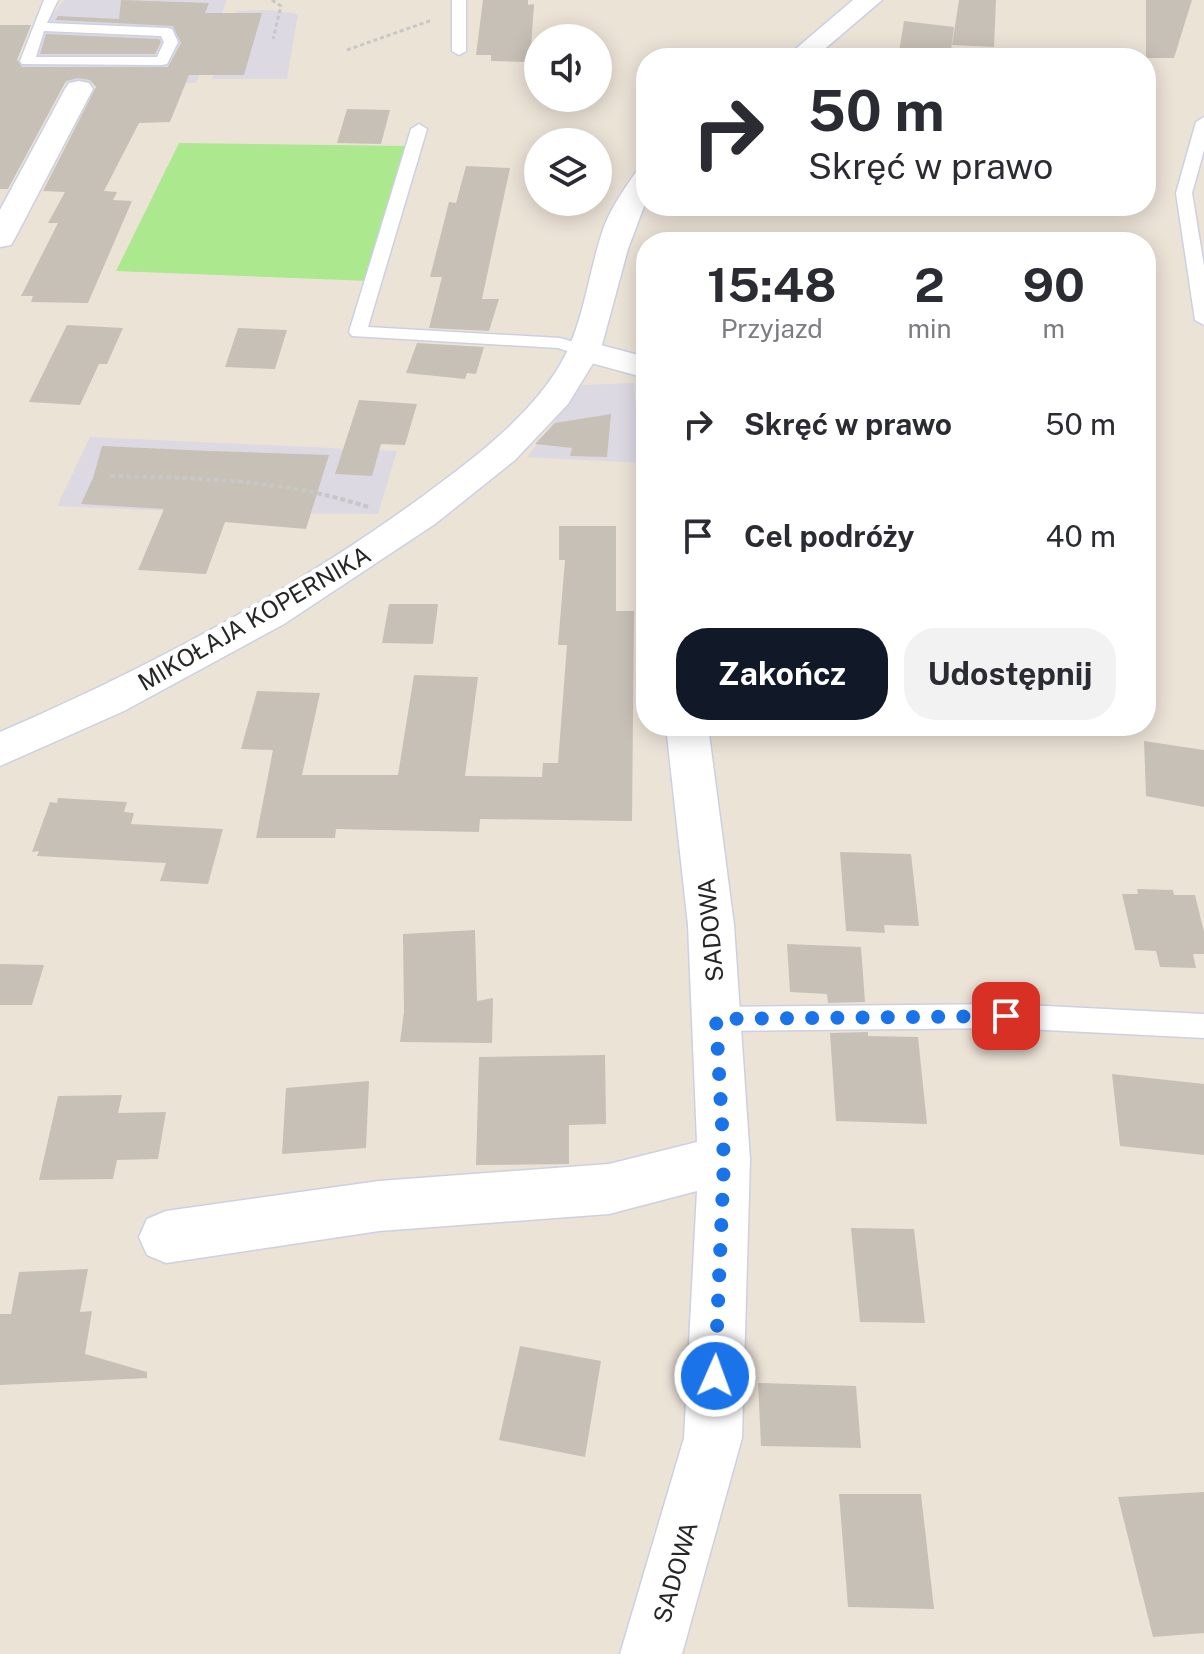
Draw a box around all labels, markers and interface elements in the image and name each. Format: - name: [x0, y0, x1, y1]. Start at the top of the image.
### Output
- map controls: [524, 24, 612, 216]
- button: sound: [524, 24, 612, 112]
- text: 50 m: [808, 78, 945, 144]
- icon: right: [676, 80, 780, 184]
- button: layers: [524, 128, 612, 216]
- text: Skręć w prawo: [808, 145, 1053, 187]
- text: 15:48: [707, 256, 836, 313]
- text: 2: [914, 256, 945, 313]
- text: 90: [1023, 256, 1085, 313]
- text: Przyjazd: [721, 313, 823, 344]
- text: min: [907, 313, 952, 344]
- text: m: [1043, 313, 1065, 344]
- icon: right: [676, 402, 720, 446]
- text: Skręć w prawo: [744, 406, 952, 442]
- text: 50 m: [1045, 406, 1116, 442]
- icon: arrive: [676, 514, 720, 558]
- text: Cel podróży: [744, 518, 914, 554]
- text: 40 m: [1046, 518, 1116, 554]
- street label: MIKOŁAJA KOPERNIKA: [133, 540, 375, 696]
- button: Zakończ: [676, 628, 888, 720]
- button: Udostępnij: [904, 628, 1116, 720]
- street label: SADOWA: [692, 877, 728, 983]
- pin: [972, 982, 1040, 1050]
- icon: arrive: [984, 994, 1028, 1038]
- position arrow: [673, 1334, 757, 1418]
- street label: SADOWA: [647, 1518, 703, 1626]

